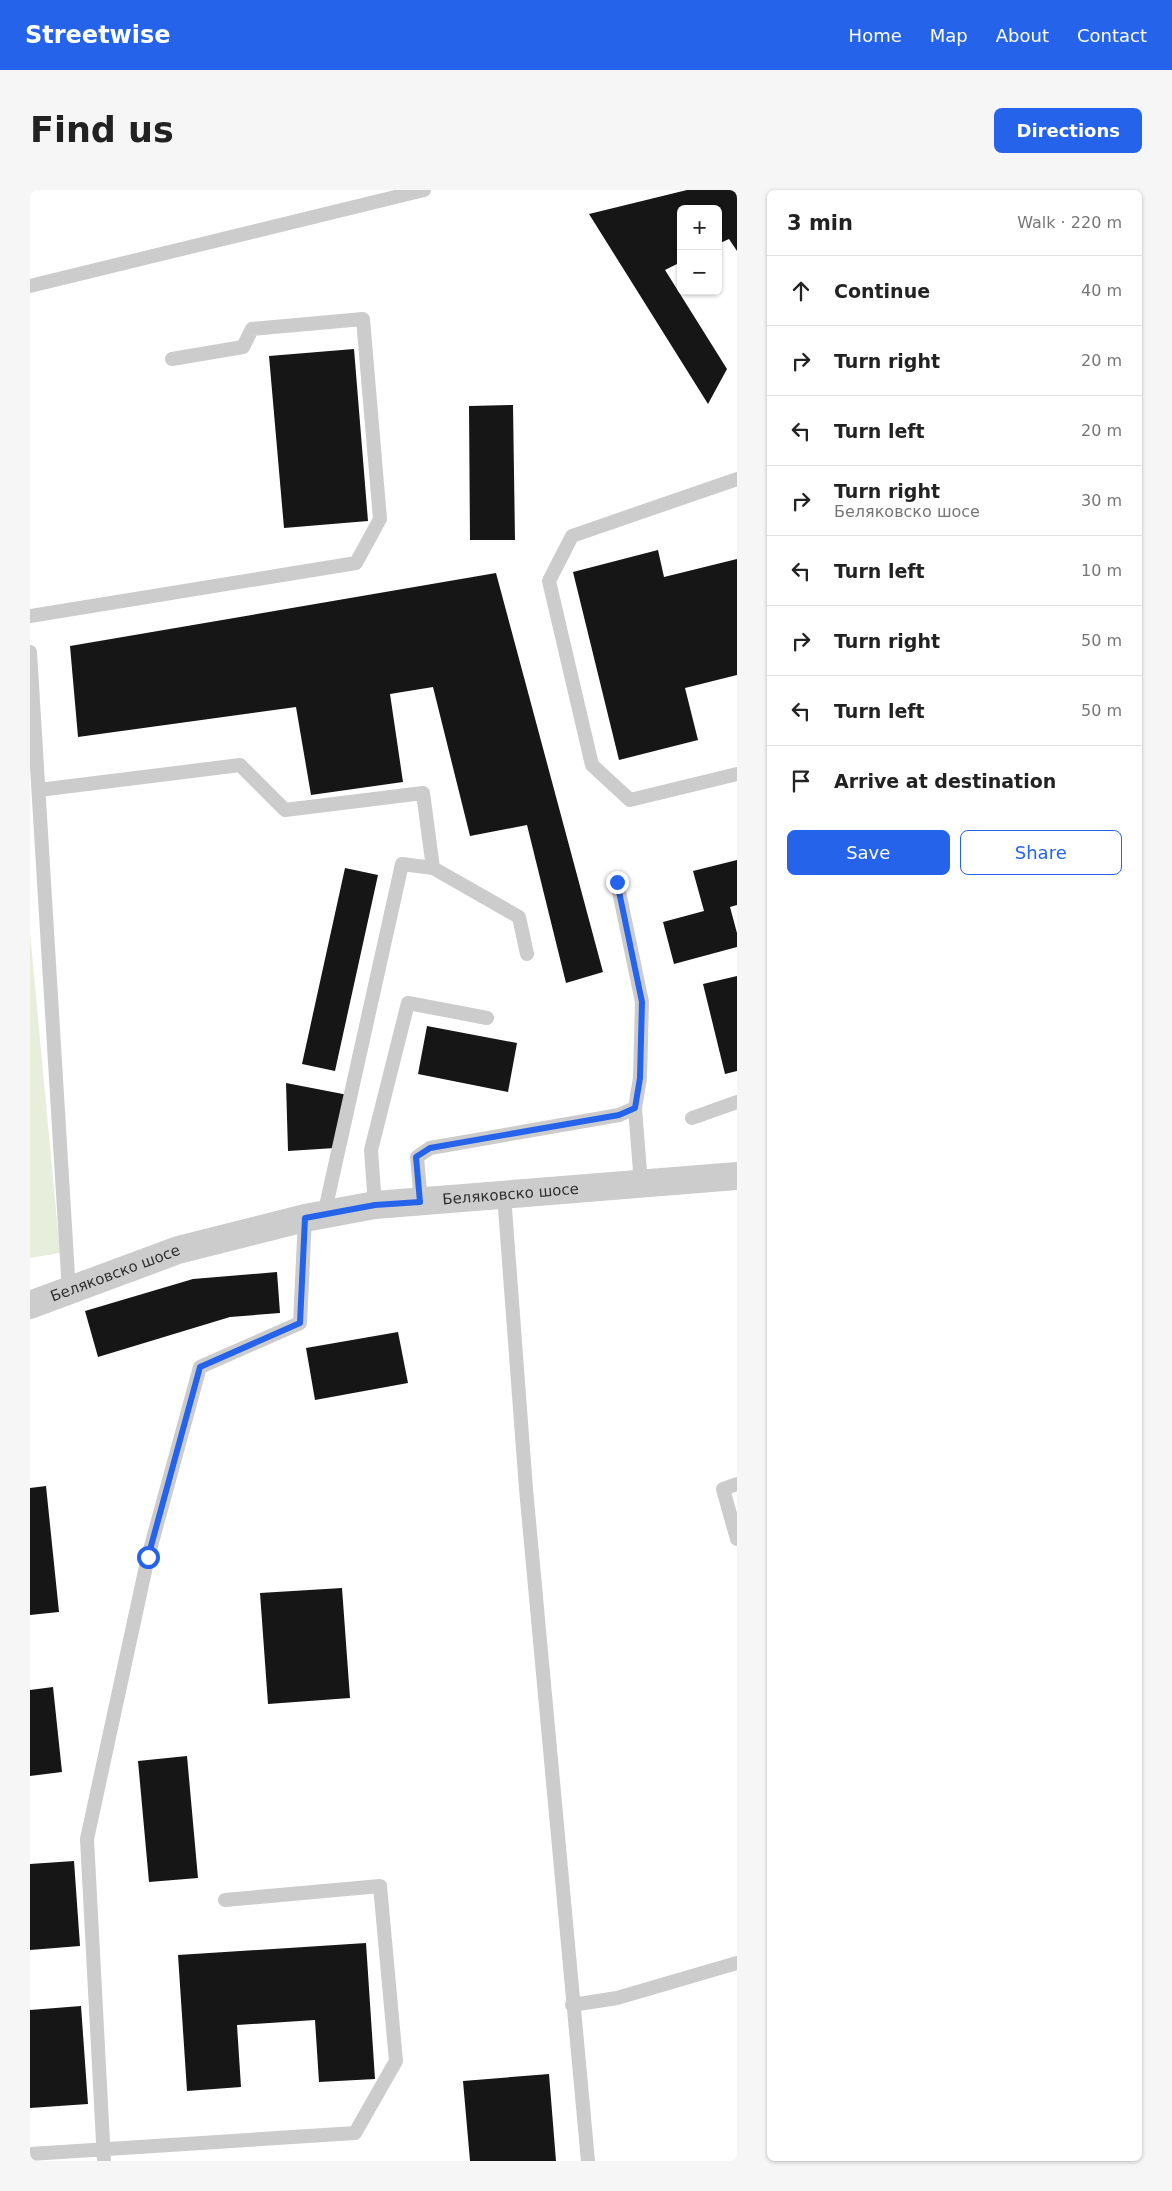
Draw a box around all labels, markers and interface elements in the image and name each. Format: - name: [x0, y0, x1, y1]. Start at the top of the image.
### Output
- text: Streetwise: [25, 21, 171, 49]
- text: Home: [849, 25, 902, 46]
- text: Map: [930, 25, 968, 46]
- text: About: [996, 25, 1049, 46]
- text: Contact: [1077, 25, 1147, 46]
- button: Directions: [994, 108, 1142, 153]
- text: Find us: [30, 110, 174, 150]
- map controls: [677, 205, 722, 295]
- button: +: [677, 205, 722, 250]
- text: 3 min: [787, 211, 853, 235]
- text: Walk · 220 m: [1017, 213, 1122, 232]
- button: −: [677, 250, 722, 295]
- icon: ahead: [787, 277, 815, 305]
- text: Continue: [834, 280, 930, 302]
- text: 40 m: [1081, 281, 1122, 300]
- icon: right: [787, 347, 815, 375]
- text: Turn right: [834, 350, 940, 372]
- text: 20 m: [1081, 351, 1122, 370]
- icon: left: [787, 417, 815, 445]
- text: Turn left: [834, 420, 925, 442]
- text: 20 m: [1081, 421, 1122, 440]
- text: Turn right: [834, 480, 940, 502]
- icon: right: [787, 487, 815, 515]
- text: 30 m: [1081, 491, 1122, 510]
- text: Беляковско шосе: [834, 502, 980, 521]
- icon: left: [787, 557, 815, 585]
- text: Turn left: [834, 560, 925, 582]
- text: 10 m: [1081, 561, 1122, 580]
- icon: right: [787, 627, 815, 655]
- text: Turn right: [834, 630, 940, 652]
- text: 50 m: [1081, 631, 1122, 650]
- icon: left: [787, 697, 815, 725]
- text: Turn left: [834, 700, 925, 722]
- text: 50 m: [1081, 701, 1122, 720]
- icon: arrive: [787, 767, 815, 795]
- text: Arrive at destination: [834, 770, 1056, 792]
- button: Save: [787, 830, 950, 875]
- button: Share: [960, 830, 1122, 875]
- route end: [606, 871, 629, 894]
- street label: Беляковско шосе: [442, 1180, 579, 1209]
- street label: Беляковско шосе: [48, 1241, 183, 1306]
- route start: [137, 1546, 160, 1569]

